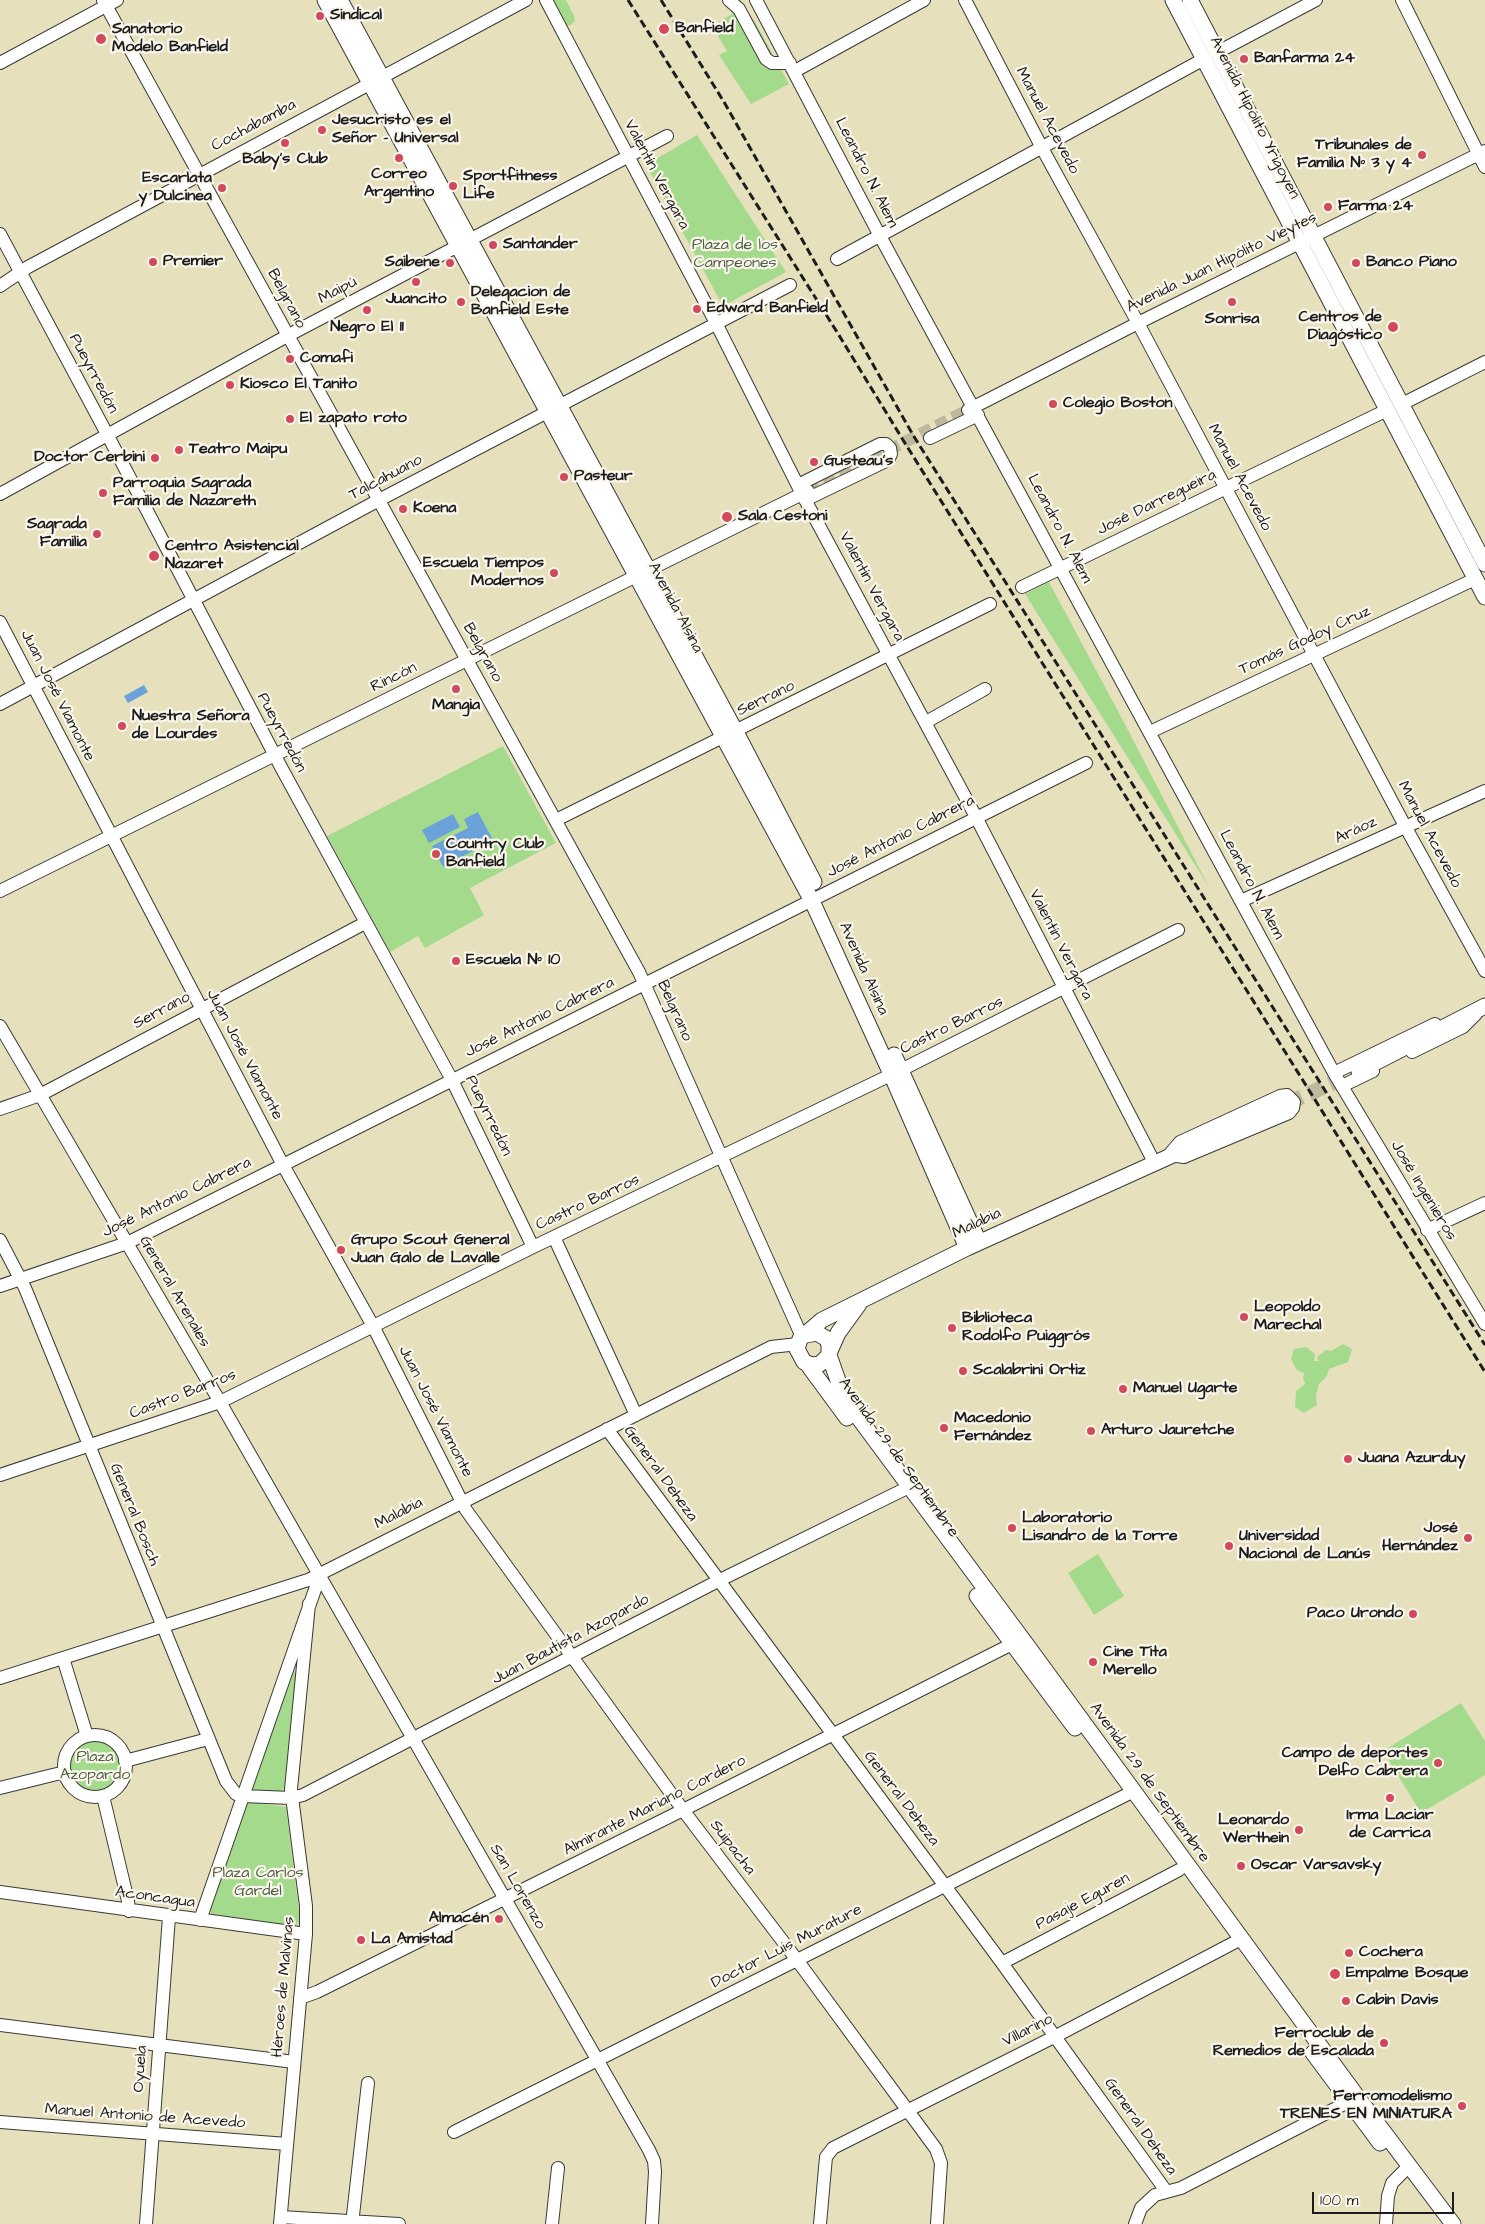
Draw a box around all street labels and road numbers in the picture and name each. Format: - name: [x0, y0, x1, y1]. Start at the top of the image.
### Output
- street label: Avenida Hipólito Yrigoyen: [1205, 34, 1303, 202]
- street label: Manuel Acevedo: [1011, 64, 1083, 178]
- street label: Cochabamba: [208, 96, 300, 156]
- street label: Leandro N. Alem: [830, 115, 902, 231]
- street label: Valentín Vergara: [619, 117, 693, 233]
- street label: Avenida Juan Hipólito Vieytes: [1124, 208, 1320, 318]
- street label: Belgrano: [262, 266, 310, 332]
- street label: Maipú: [315, 273, 361, 309]
- street label: Pueyrredón: [64, 331, 122, 417]
- street label: Manuel Acevedo: [1203, 421, 1275, 535]
- street label: Talcahuano: [346, 451, 426, 505]
- street label: José Darregueira: [1094, 466, 1220, 540]
- street label: Leandro N. Alem: [1022, 471, 1096, 587]
- street label: Valentín Vergara: [834, 529, 908, 645]
- street label: Avenida Alsina: [643, 559, 707, 657]
- street label: Tomás Godoy Cruz: [1236, 602, 1374, 680]
- street label: Belgrano: [458, 620, 506, 686]
- street label: Juan José Viamonte: [16, 627, 98, 765]
- street label: Rincón: [368, 659, 420, 697]
- street label: Serrano: [734, 677, 798, 721]
- street label: Pueyrredón: [252, 690, 310, 776]
- street label: Manuel Acevedo: [1393, 778, 1465, 892]
- street label: José Antonio Cabrera: [824, 791, 978, 883]
- street label: Aráoz: [1332, 813, 1380, 849]
- street label: Leandro N. Alem: [1214, 827, 1288, 943]
- street label: Valentín Vergara: [1024, 887, 1096, 1003]
- street label: Avenida Alsina: [834, 920, 892, 1018]
- street label: José Antonio Cabrera: [463, 974, 617, 1062]
- street label: Belgrano: [652, 978, 696, 1044]
- street label: Juan José Viamonte: [202, 987, 286, 1123]
- street label: Serrano: [130, 988, 194, 1034]
- street label: Castro Barros: [897, 993, 1007, 1059]
- street label: Pueyrredón: [460, 1073, 516, 1159]
- street label: José Ingenieros: [1386, 1138, 1460, 1244]
- street label: José Antonio Cabrera: [100, 1154, 254, 1242]
- street label: Castro Barros: [533, 1171, 643, 1235]
- street label: Malabia: [950, 1204, 1004, 1244]
- street label: General Arenales: [134, 1233, 214, 1351]
- street label: Juan José Viamonte: [394, 1343, 476, 1481]
- street label: Castro Barros: [127, 1366, 239, 1424]
- street label: Avenida 29 de Septiembre: [834, 1374, 962, 1542]
- street label: General Deheza: [619, 1422, 701, 1526]
- street label: General Bosch: [105, 1461, 163, 1569]
- street label: Malabia: [372, 1494, 426, 1534]
- street label: Juan Bautista Azopardo: [489, 1590, 653, 1690]
- street label: Avenida 29 de Septiembre: [1085, 1699, 1213, 1867]
- street label: General Deheza: [859, 1748, 943, 1850]
- street label: Almirante Mariano Cordero: [561, 1752, 749, 1860]
- street label: Suipacha: [705, 1817, 759, 1879]
- street label: San Lorenzo: [485, 1841, 549, 1933]
- street label: Pasaje Eguren: [1033, 1869, 1133, 1935]
- street label: Aconcagua: [114, 1883, 196, 1913]
- street label: Doctor Luis Murature: [708, 1901, 866, 1993]
- street label: Héroes de Malvinas: [268, 1916, 300, 2058]
- street label: Villarino: [1000, 2010, 1056, 2052]
- street label: Oyuela: [130, 2045, 152, 2093]
- street label: General Deheza: [1099, 2075, 1181, 2179]
- street label: Manuel Antonio de Acevedo: [44, 2100, 246, 2134]

